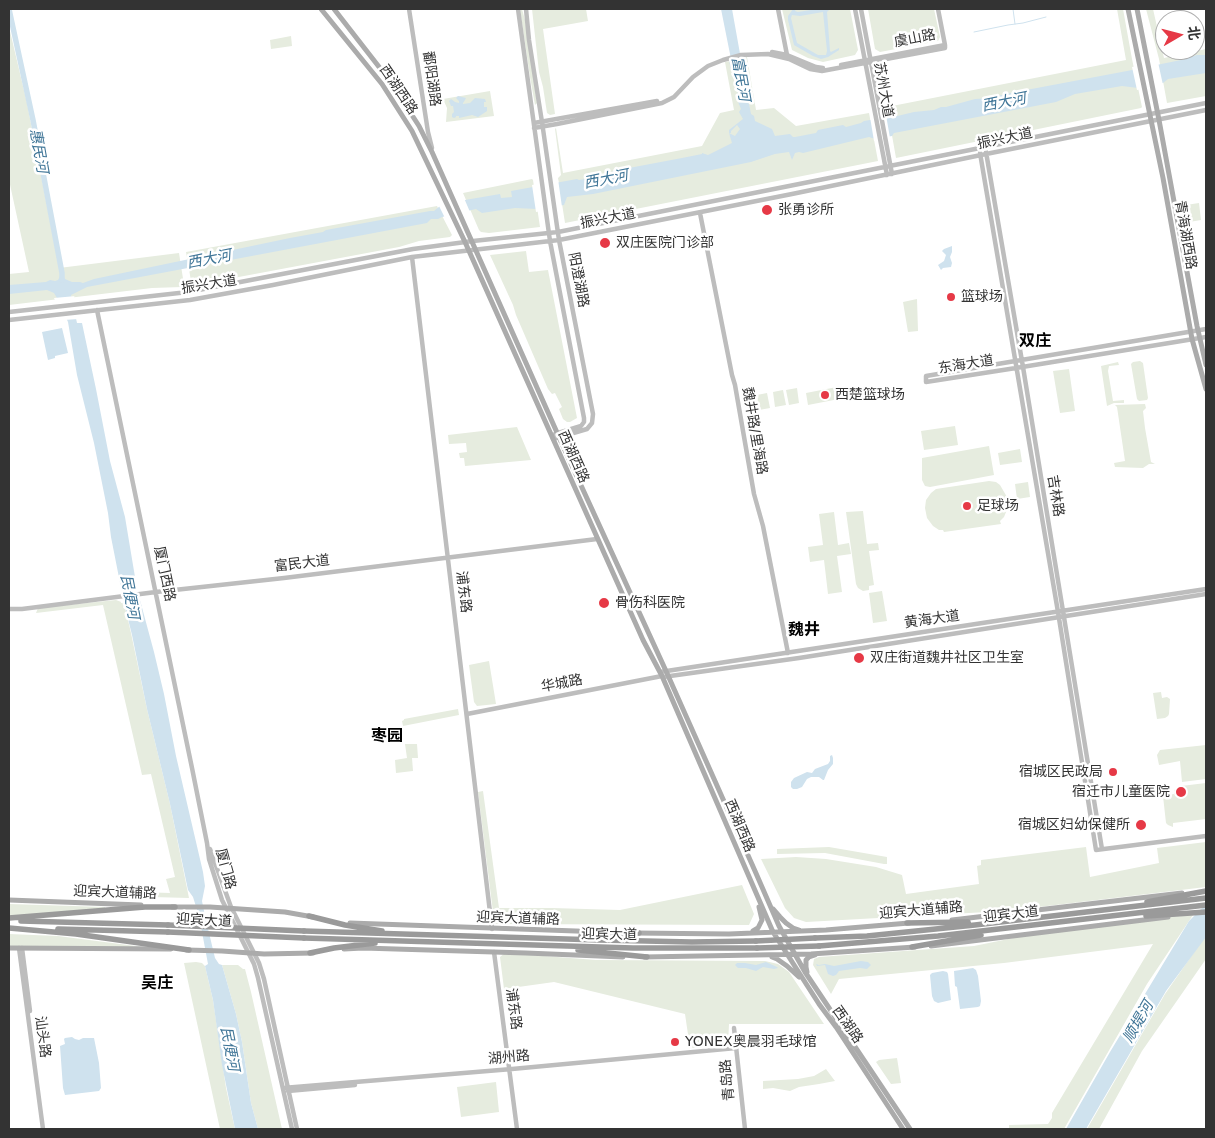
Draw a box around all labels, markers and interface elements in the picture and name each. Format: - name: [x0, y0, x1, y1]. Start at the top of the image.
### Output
- north arrow: [1155, 10, 1205, 60]
- text: 北: [1185, 25, 1203, 41]
- street label: 虞山路: [893, 27, 937, 51]
- street label: 鄱阳湖路: [419, 50, 443, 108]
- water label: 富民河: [727, 55, 753, 103]
- street label: 苏州大道: [870, 61, 896, 119]
- street label: 西湖西路: [375, 62, 421, 118]
- water label: 西大河: [980, 90, 1028, 116]
- street label: 振兴大道: [976, 125, 1034, 153]
- water label: 惠民河: [25, 127, 51, 175]
- water label: 西大河: [582, 167, 630, 193]
- street label: 青海湖西路: [1171, 199, 1199, 271]
- place label: 张勇诊所: [778, 202, 834, 218]
- marker: 张勇诊所: [760, 203, 774, 217]
- street label: 振兴大道: [579, 205, 637, 233]
- place label: 双庄医院门诊部: [616, 235, 714, 251]
- marker: 双庄医院门诊部: [598, 236, 612, 250]
- water label: 西大河: [185, 247, 233, 273]
- street label: 阳澄湖路: [564, 251, 592, 309]
- street label: 振兴大道: [180, 272, 238, 298]
- place label: 篮球场: [961, 289, 1003, 305]
- marker: 篮球场: [945, 291, 957, 303]
- district label: 双庄: [1019, 332, 1051, 352]
- street label: 东海大道: [937, 352, 995, 378]
- street label: 魏井路/里海路: [738, 386, 770, 476]
- place label: 西楚篮球场: [835, 387, 905, 403]
- marker: 西楚篮球场: [819, 389, 831, 401]
- street label: 西湖西路: [554, 428, 592, 486]
- street label: 吉林路: [1043, 474, 1067, 518]
- place label: 足球场: [977, 498, 1019, 514]
- marker: 足球场: [961, 500, 973, 512]
- street label: 厦门西路: [150, 545, 178, 603]
- street label: 富民大道: [273, 552, 331, 576]
- street label: 浦东路: [452, 570, 474, 614]
- water label: 民便河: [116, 573, 142, 621]
- place label: 骨伤科医院: [615, 595, 685, 611]
- marker: 骨伤科医院: [597, 596, 611, 610]
- street label: 黄海大道: [903, 608, 961, 632]
- district label: 魏井: [788, 621, 820, 641]
- place label: 双庄街道魏井社区卫生室: [870, 650, 1024, 666]
- marker: 双庄街道魏井社区卫生室: [852, 651, 866, 665]
- street label: 华城路: [540, 672, 584, 696]
- district label: 枣园: [371, 727, 403, 747]
- place label: 宿城区民政局: [1019, 764, 1103, 780]
- marker: 宿城区民政局: [1107, 766, 1119, 778]
- place label: 宿迁市儿童医院: [1072, 784, 1170, 800]
- marker: 宿迁市儿童医院: [1174, 785, 1188, 799]
- street label: 西湖西路: [720, 797, 758, 855]
- place label: 宿城区妇幼保健所: [1018, 817, 1130, 833]
- marker: 宿城区妇幼保健所: [1134, 818, 1148, 832]
- street label: 厦门路: [211, 847, 239, 891]
- street label: 迎宾大道辅路: [73, 883, 157, 903]
- street label: 迎宾大道辅路: [878, 899, 964, 923]
- street label: 迎宾大道: [982, 903, 1040, 927]
- street label: 迎宾大道辅路: [476, 909, 560, 929]
- street label: 迎宾大道: [176, 911, 232, 931]
- street label: 迎宾大道: [581, 926, 637, 944]
- district label: 吴庄: [141, 974, 173, 994]
- street label: 浦东路: [502, 987, 524, 1031]
- water label: 顺堤河: [1120, 998, 1158, 1046]
- street label: 西湖路: [828, 1003, 866, 1047]
- street label: 汕头路: [31, 1015, 53, 1059]
- water label: 民便河: [216, 1025, 242, 1073]
- place label: YONEX奥晨羽毛球馆: [685, 1034, 817, 1050]
- marker: YONEX奥晨羽毛球馆: [669, 1036, 681, 1048]
- street label: 湖州路: [487, 1048, 531, 1068]
- street label: 青岛路: [717, 1058, 739, 1102]

